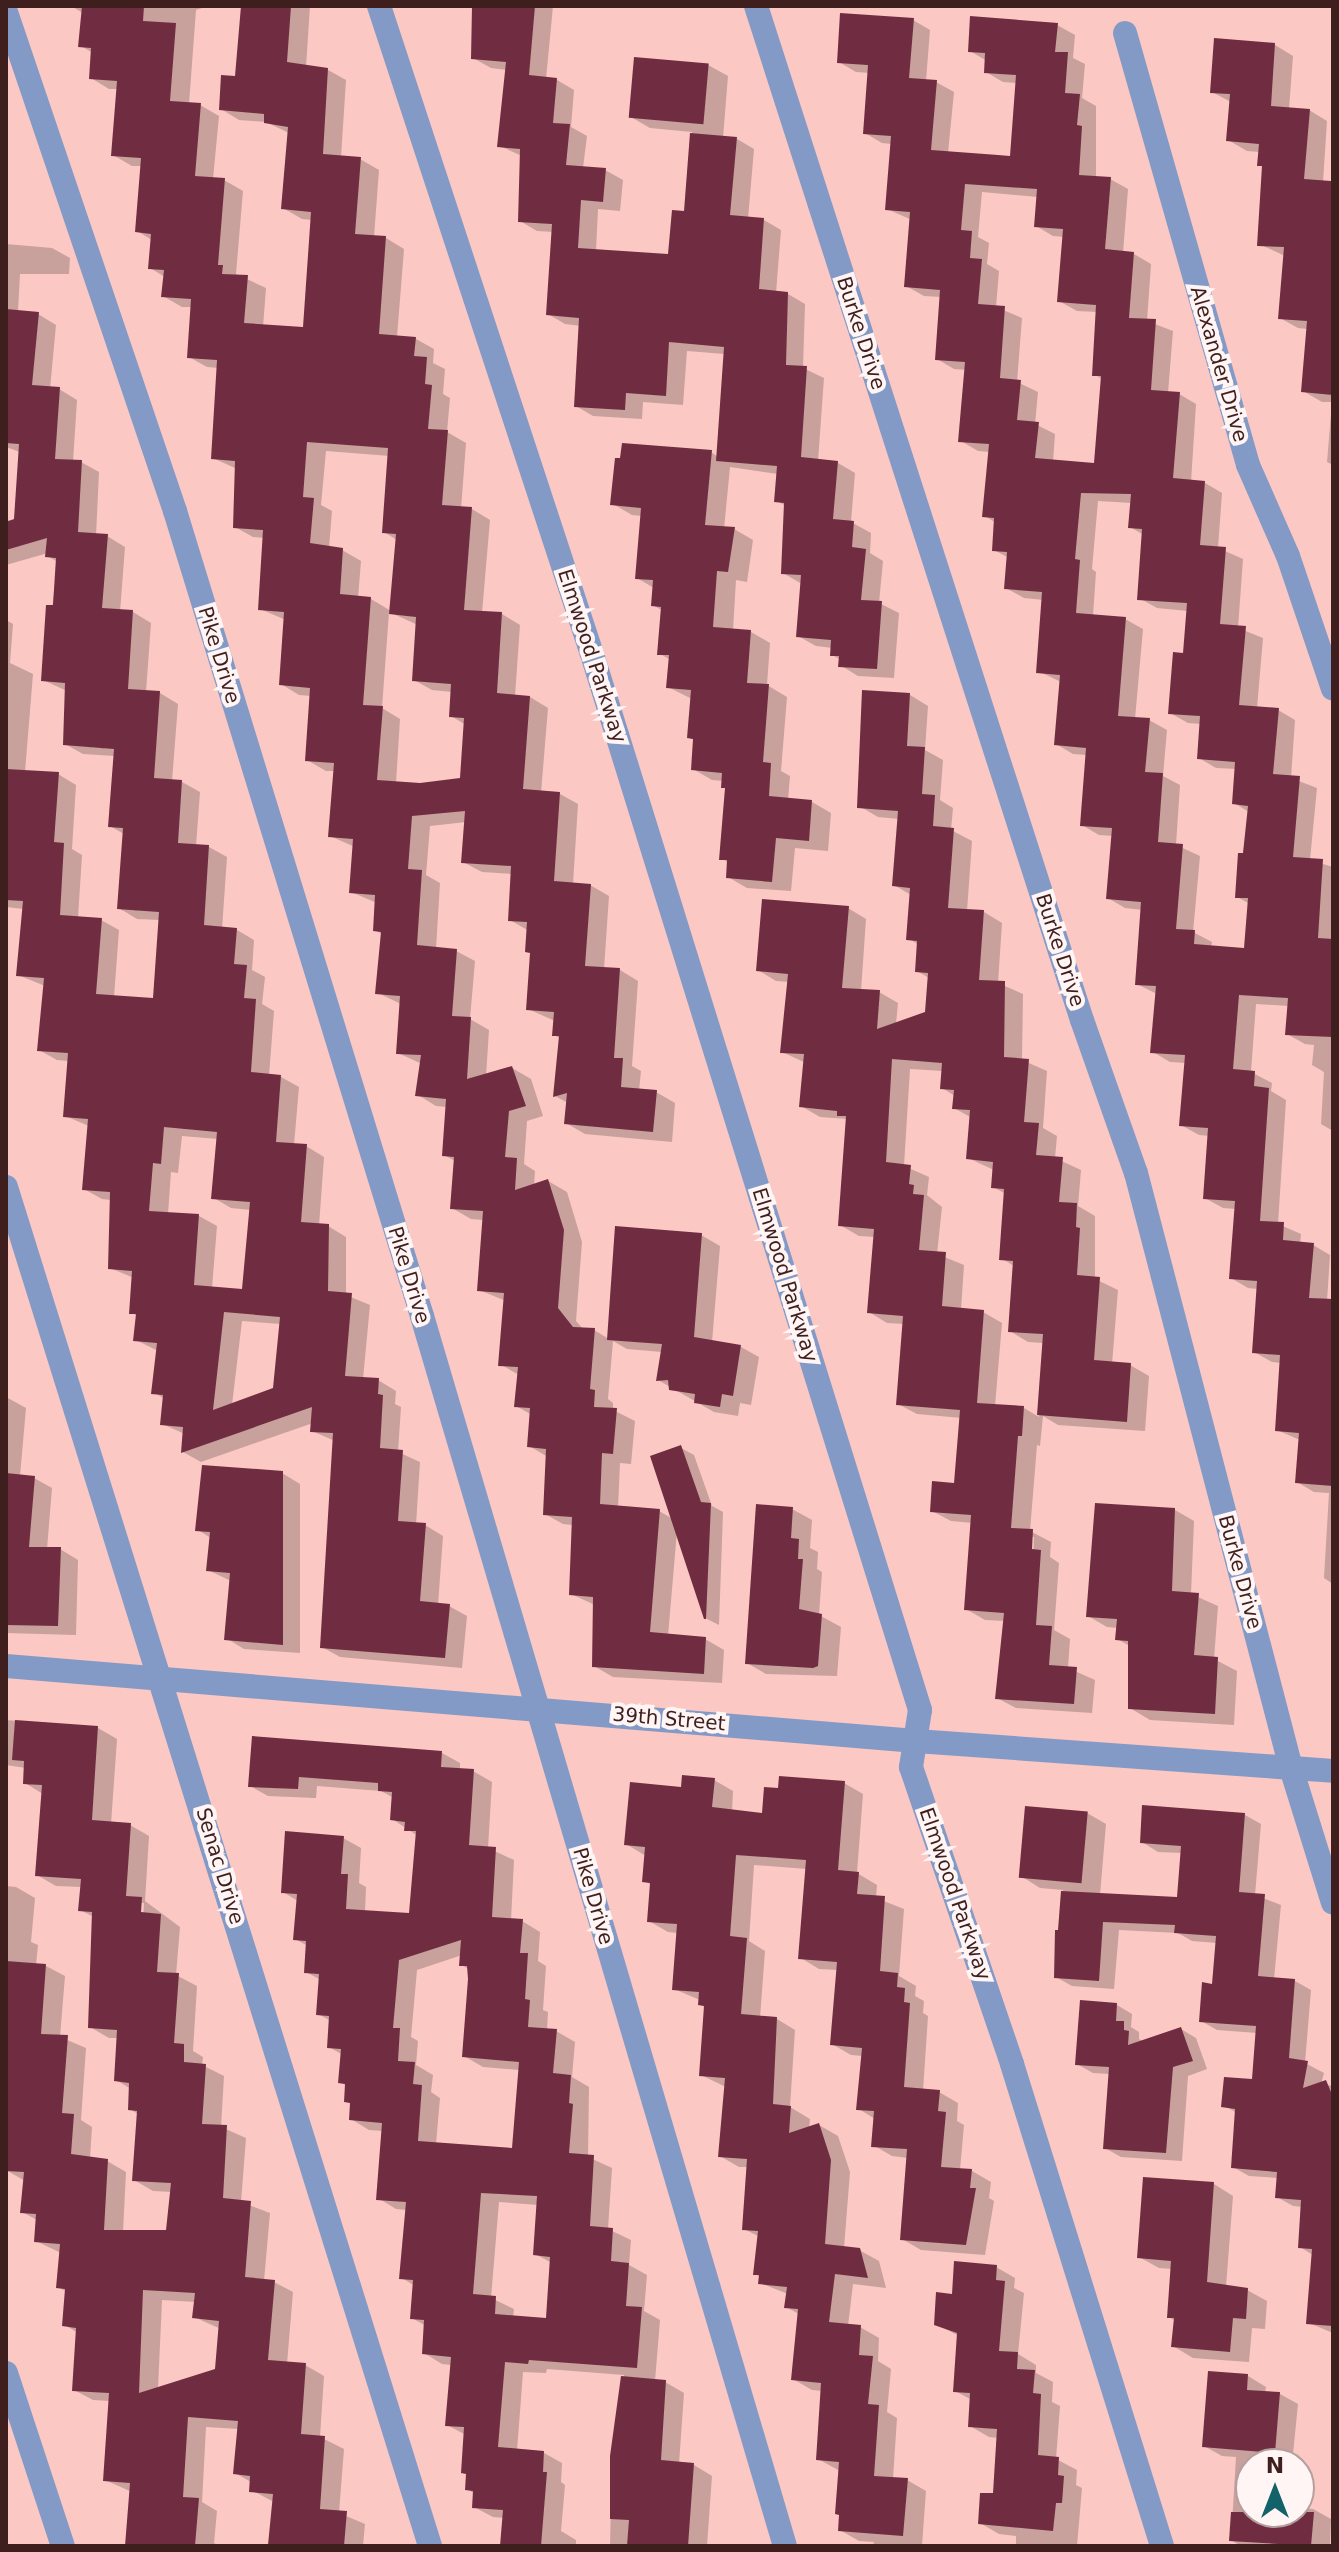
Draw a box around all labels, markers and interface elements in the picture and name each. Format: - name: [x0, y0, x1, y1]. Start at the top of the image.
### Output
- street label: Burke Drive: [831, 273, 891, 393]
- street label: Alexander Drive: [1185, 283, 1253, 445]
- street label: Elmwood Parkway: [553, 566, 631, 746]
- street label: Pike Drive: [193, 604, 245, 706]
- street label: Burke Drive: [1030, 890, 1090, 1010]
- street label: Elmwood Parkway: [747, 1185, 823, 1365]
- street label: Pike Drive: [383, 1224, 435, 1326]
- street label: Burke Drive: [1213, 1512, 1267, 1632]
- street label: 39th Street: [612, 1702, 726, 1736]
- street label: Elmwood Parkway: [914, 1804, 996, 1984]
- street label: Senac Drive: [191, 1805, 249, 1927]
- street label: Pike Drive: [568, 1845, 618, 1947]
- north arrow: [1235, 2448, 1315, 2528]
- text: N: [1266, 2453, 1284, 2478]

